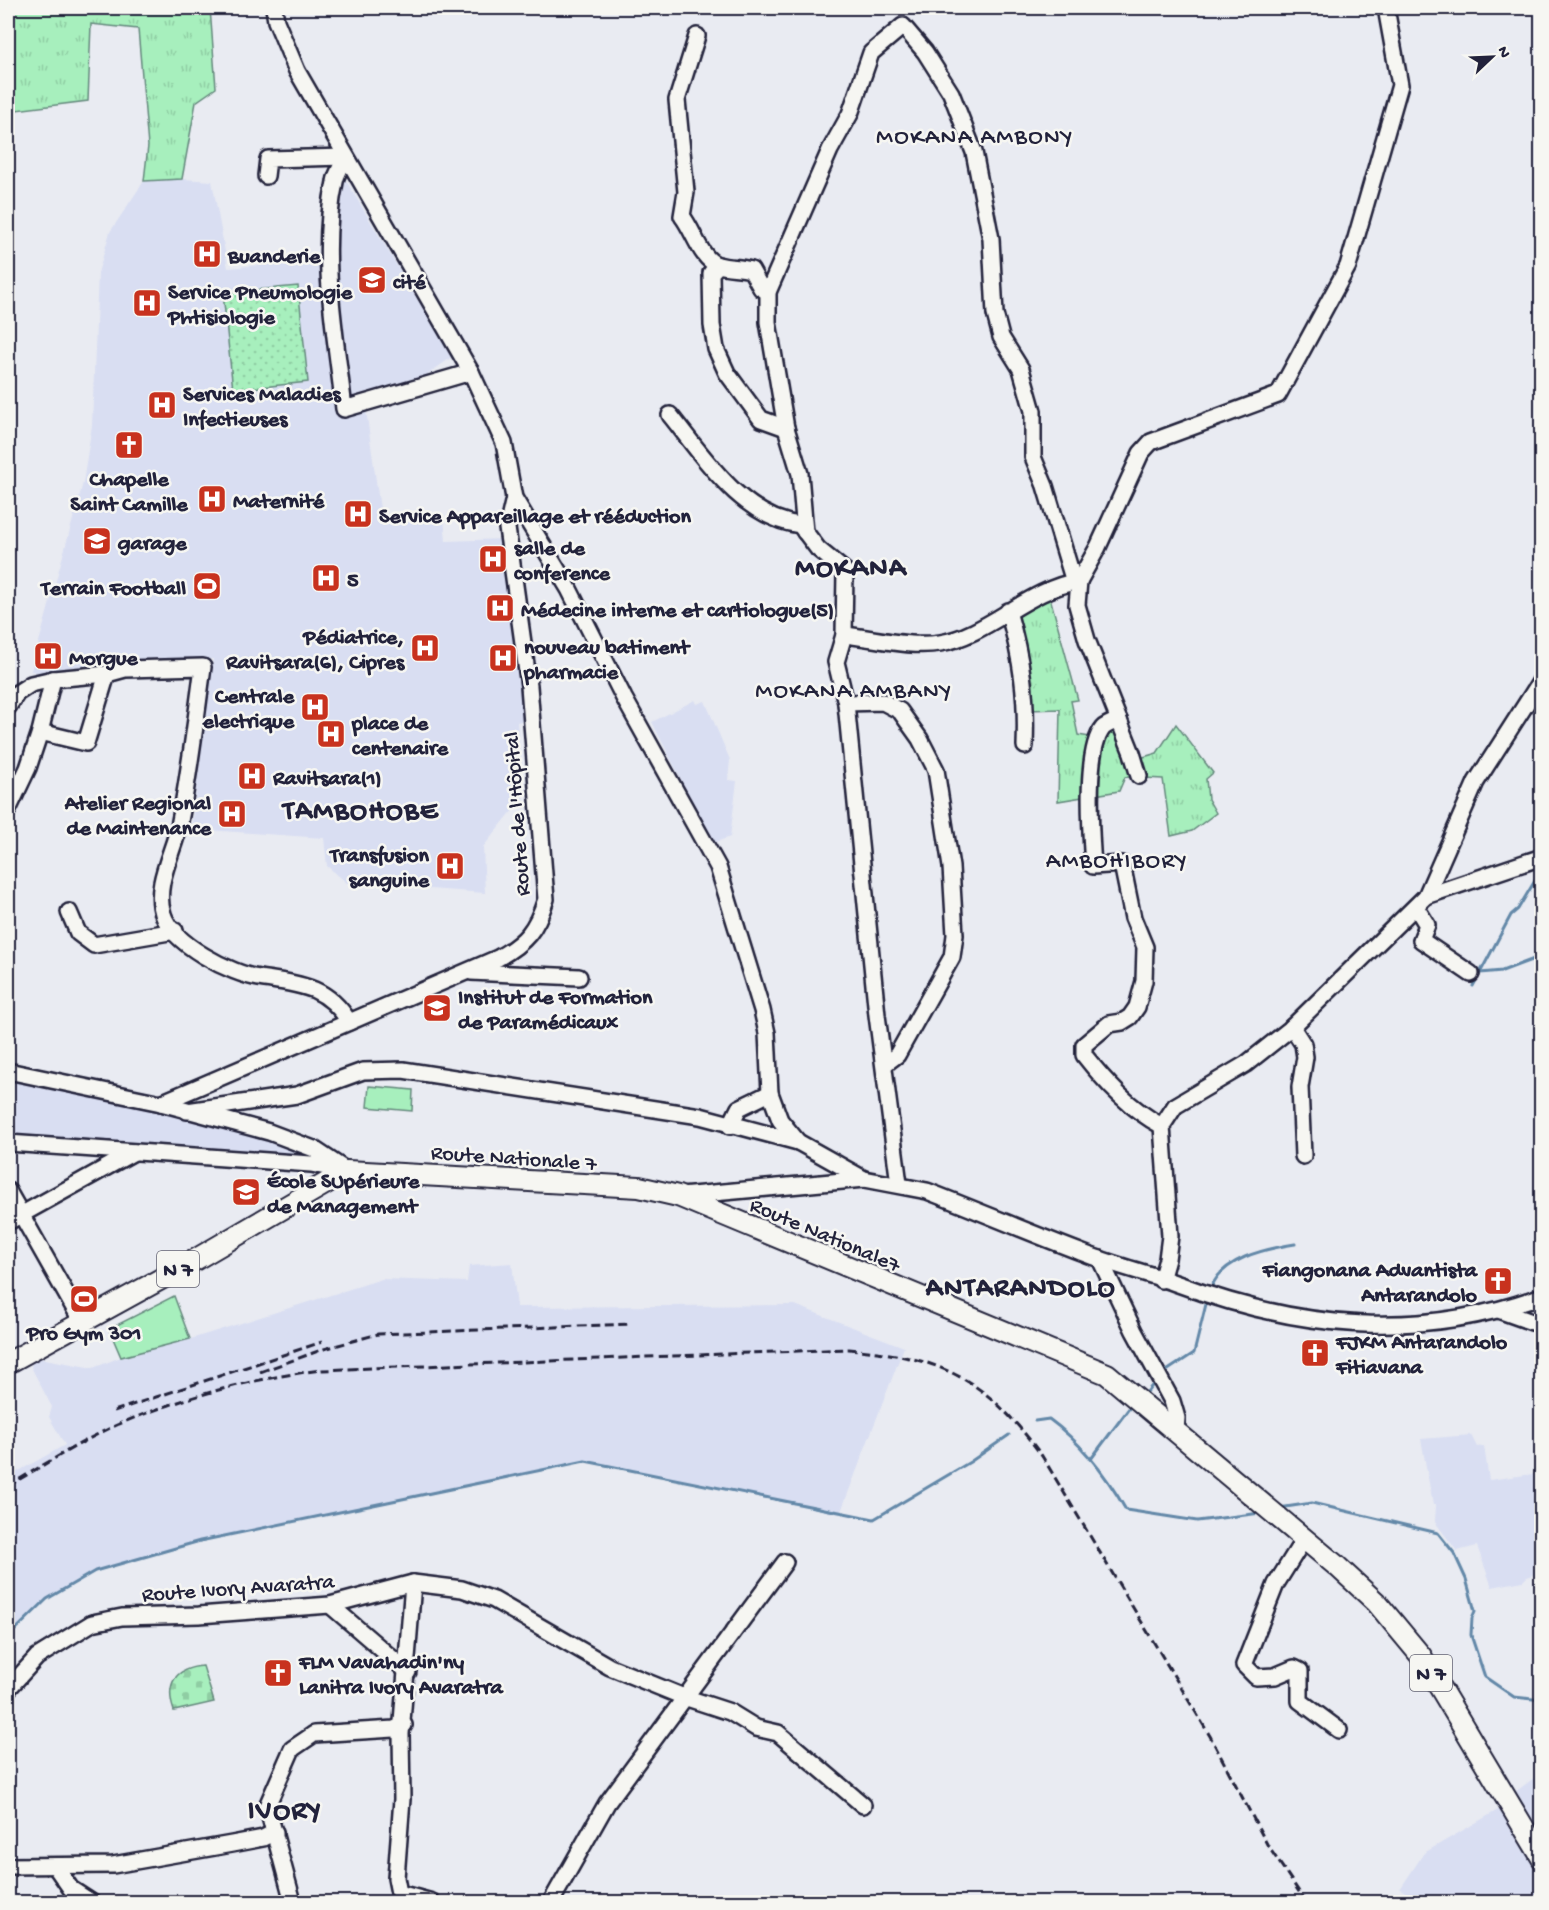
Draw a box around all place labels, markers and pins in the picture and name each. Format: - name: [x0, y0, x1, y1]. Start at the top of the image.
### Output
- hospital icon: Buanderie: [191, 238, 223, 270]
- place label: Buanderie: [227, 245, 321, 271]
- school or university icon: cité: [356, 264, 388, 296]
- place label: cité: [393, 271, 426, 297]
- place label: Service Pneumologie Phtisiologie: [167, 281, 353, 332]
- hospital icon: Service Pneumologie Phtisiologie: [131, 287, 163, 319]
- place label: Services Maladies Infectieuses: [183, 383, 343, 434]
- hospital icon: Services Maladies Infectieuses: [146, 389, 178, 421]
- church icon: Chapelle Saint Camille: [113, 429, 145, 461]
- place label: Chapelle Saint Camille: [70, 468, 188, 519]
- hospital icon: Maternité: [196, 483, 228, 515]
- place label: Maternité: [233, 490, 325, 516]
- hospital icon: Service Appareillage et rééduction: [342, 498, 374, 530]
- place label: Service Appareillage et rééduction: [379, 505, 692, 531]
- school or university icon: garage: [81, 525, 113, 557]
- place label: garage: [117, 532, 187, 558]
- place label: salle de conference: [514, 537, 611, 588]
- hospital icon: salle de conference: [477, 543, 509, 575]
- hospital icon: 5: [310, 562, 342, 594]
- place label: 5: [347, 569, 359, 595]
- sports icon: Terrain Football: [191, 570, 223, 602]
- place label: Terrain Football: [39, 577, 186, 603]
- hospital icon: Médecine interne et cartiologue(5): [484, 592, 516, 624]
- place label: Médecine interne et cartiologue(5): [521, 599, 834, 625]
- place label: Pédiatrice, Ravitsara(6), Cipres: [225, 626, 406, 677]
- hospital icon: Pédiatrice, Ravitsara(6), Cipres: [409, 632, 441, 664]
- place label: nouveau batiment pharmacie: [523, 636, 691, 687]
- hospital icon: Morgue: [32, 640, 64, 672]
- hospital icon: nouveau batiment pharmacie: [487, 642, 519, 674]
- place label: Morgue: [69, 647, 138, 673]
- place label: Centrale electrique: [202, 685, 295, 736]
- hospital icon: Centrale electrique: [299, 691, 331, 723]
- place label: place de centenaire: [351, 712, 449, 763]
- hospital icon: place de centenaire: [315, 718, 347, 750]
- hospital icon: Ravitsara(1): [236, 760, 268, 792]
- place label: Ravitsara(1): [272, 767, 382, 793]
- place label: Atelier Regional de Maintenance: [64, 792, 212, 843]
- hospital icon: Atelier Regional de Maintenance: [216, 798, 248, 830]
- place label: Transfusion sanguine: [328, 844, 430, 895]
- hospital icon: Transfusion sanguine: [434, 850, 466, 882]
- place label: Institut de Formation de Paramédicaux: [458, 986, 653, 1037]
- school or university icon: Institut de Formation de Paramédicaux: [421, 992, 453, 1024]
- place label: École SUpérieure de Management: [267, 1170, 420, 1221]
- school or university icon: École SUpérieure de Management: [230, 1176, 262, 1208]
- place label: Fiangonana Advantista Antarandolo: [1262, 1259, 1479, 1310]
- church icon: Fiangonana Advantista Antarandolo: [1482, 1265, 1514, 1297]
- sports icon: Pro Gym 301: [68, 1283, 100, 1315]
- place label: Pro Gym 301: [26, 1322, 141, 1348]
- place label: FJKM Antarandolo Fitiavana: [1335, 1331, 1508, 1382]
- church icon: FJKM Antarandolo Fitiavana: [1299, 1337, 1331, 1369]
- place label: FLM Vavahadin'ny Lanitra Ivory Avaratra: [298, 1651, 505, 1702]
- church icon: FLM Vavahadin'ny Lanitra Ivory Avaratra: [262, 1657, 294, 1689]

